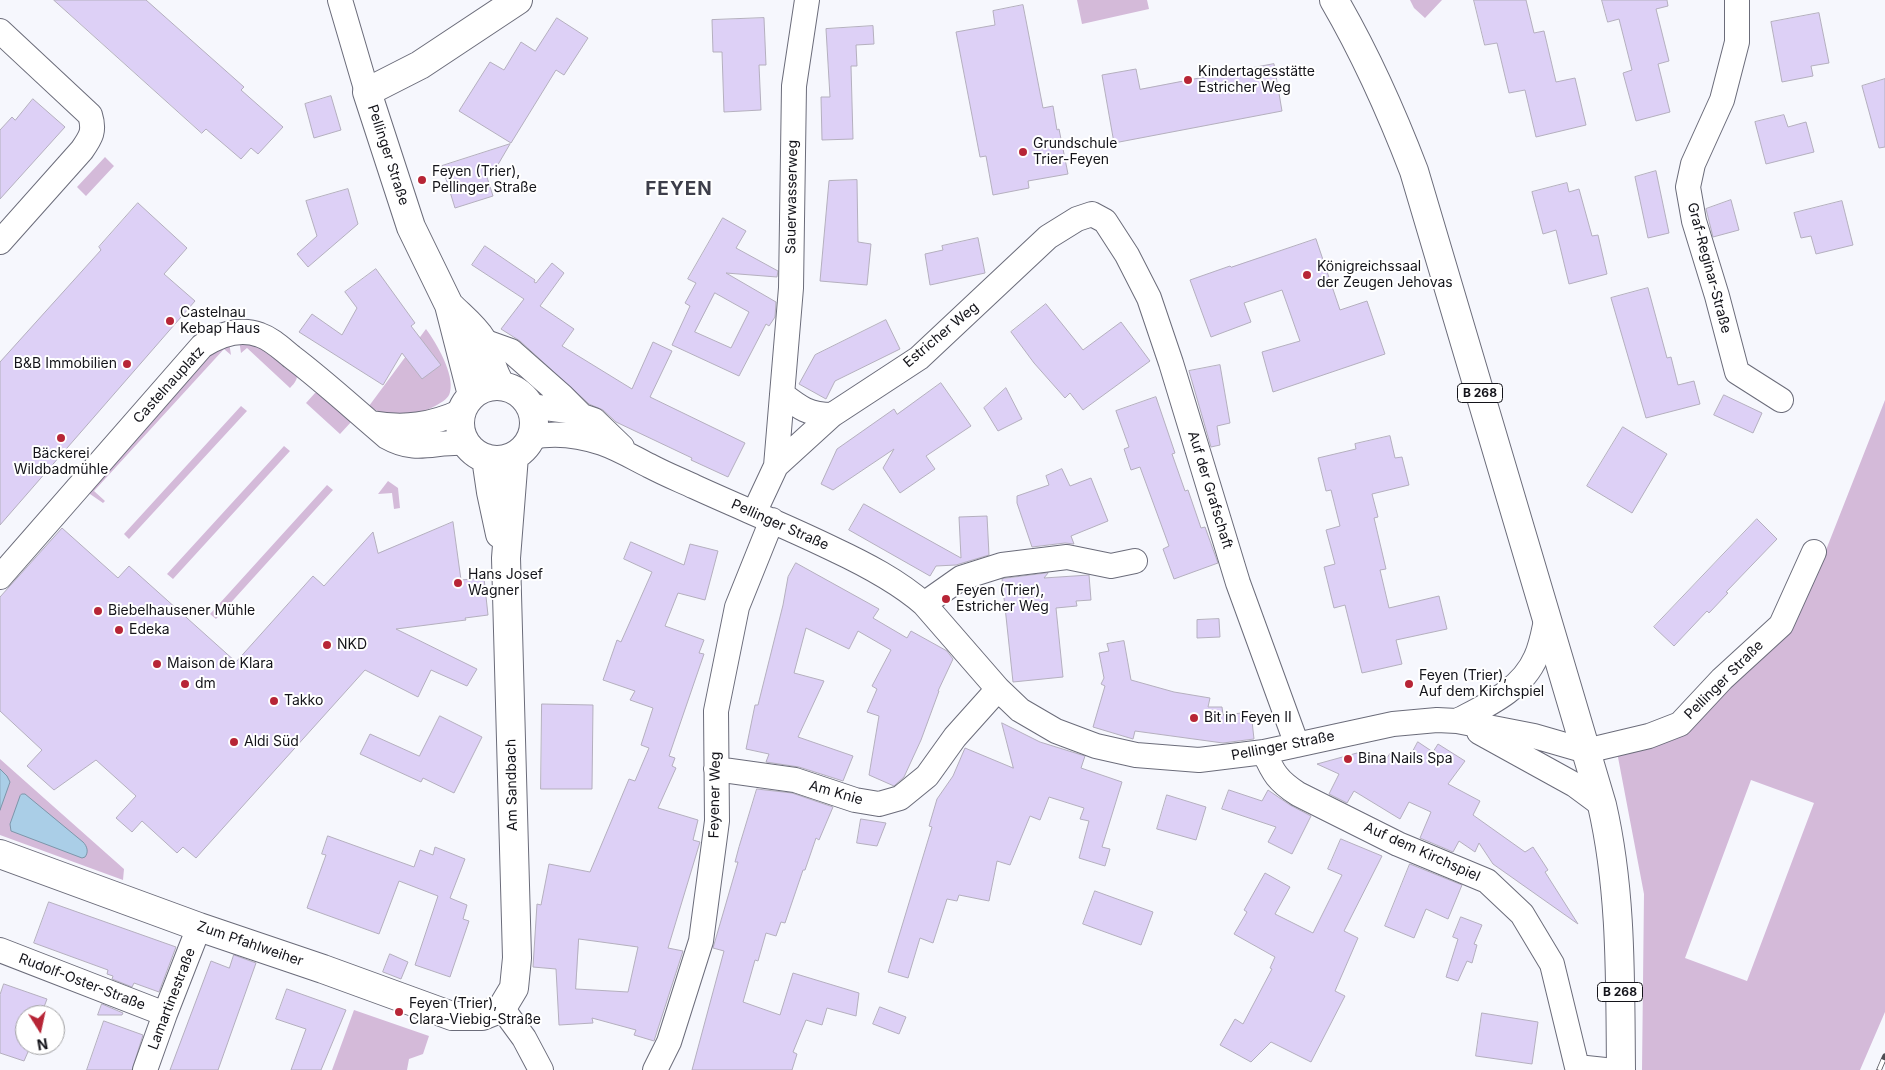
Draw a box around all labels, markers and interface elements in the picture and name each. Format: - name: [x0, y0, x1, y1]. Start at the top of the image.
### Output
- place label: Kindertagesstätte Estricher Weg: [1198, 64, 1315, 96]
- marker: Kindertagesstätte Estricher Weg: [1182, 74, 1194, 86]
- street label: Pellinger Straße: [364, 103, 412, 207]
- place label: Grundschule Trier-Feyen: [1033, 136, 1117, 168]
- street label: Sauerwasserweg: [783, 140, 801, 254]
- marker: Grundschule Trier-Feyen: [1017, 146, 1029, 158]
- place label: Feyen (Trier), Pellinger Straße: [432, 164, 537, 196]
- marker: Feyen (Trier), Pellinger Straße: [416, 174, 428, 186]
- district label: FEYEN: [645, 178, 713, 200]
- street label: Graf-Reginar-Straße: [1683, 201, 1735, 335]
- place label: Königreichssaal der Zeugen Jehovas: [1317, 259, 1453, 292]
- marker: Königreichssaal der Zeugen Jehovas: [1301, 269, 1313, 281]
- street label: Estricher Weg: [900, 299, 982, 371]
- place label: Castelnau Kebap Haus: [180, 305, 260, 338]
- marker: Castelnau Kebap Haus: [164, 315, 176, 327]
- street label: Castelnauplatz: [130, 343, 208, 427]
- place label: B&B Immobilien: [14, 356, 117, 372]
- marker: B&B Immobilien: [121, 358, 133, 370]
- road number: B 268: [1458, 383, 1502, 402]
- street label: Auf der Grafschaft: [1184, 429, 1236, 551]
- marker: Bäckerei Wildbadmühle: [55, 432, 67, 444]
- place label: Bäckerei Wildbadmühle: [14, 446, 108, 478]
- street label: Pellinger Straße: [729, 496, 831, 554]
- place label: Hans Josef Wagner: [468, 567, 543, 600]
- marker: Hans Josef Wagner: [452, 577, 464, 589]
- place label: Feyen (Trier), Estricher Weg: [956, 583, 1049, 616]
- marker: Feyen (Trier), Estricher Weg: [940, 593, 952, 605]
- place label: Biebelhausener Mühle: [108, 603, 255, 619]
- marker: Biebelhausener Mühle: [92, 605, 104, 617]
- place label: Edeka: [129, 622, 170, 638]
- marker: Edeka: [113, 624, 125, 636]
- place label: NKD: [337, 637, 367, 653]
- street label: Pellinger Straße: [1681, 637, 1767, 723]
- marker: NKD: [321, 639, 333, 651]
- place label: Maison de Klara: [167, 656, 273, 672]
- marker: Maison de Klara: [151, 658, 163, 670]
- place label: Feyen (Trier), Auf dem Kirchspiel: [1419, 668, 1544, 700]
- place label: dm: [195, 676, 216, 692]
- marker: dm: [179, 678, 191, 690]
- marker: Feyen (Trier), Auf dem Kirchspiel: [1403, 678, 1415, 690]
- place label: Takko: [284, 693, 323, 709]
- marker: Takko: [268, 695, 280, 707]
- place label: Bit in Feyen II: [1204, 710, 1292, 726]
- marker: Bit in Feyen II: [1188, 712, 1200, 724]
- street label: Pellinger Straße: [1230, 728, 1336, 764]
- place label: Aldi Süd: [244, 734, 299, 750]
- marker: Aldi Süd: [228, 736, 240, 748]
- street label: Am Sandbach: [503, 739, 521, 831]
- street label: Feyener Weg: [706, 751, 724, 839]
- place label: Bina Nails Spa: [1358, 751, 1453, 767]
- marker: Bina Nails Spa: [1342, 753, 1354, 765]
- street label: Am Knie: [807, 777, 865, 809]
- street label: Auf dem Kirchspiel: [1361, 819, 1483, 885]
- street label: Zum Pfahlweiher: [195, 918, 305, 970]
- street label: Lamartinestraße: [145, 946, 199, 1052]
- street label: Rudolf-Oster-Straße: [16, 950, 148, 1014]
- road number: B 268: [1598, 982, 1642, 1002]
- place label: Feyen (Trier), Clara-Viebig-Straße: [409, 996, 541, 1028]
- north arrow: [15, 1005, 65, 1055]
- marker: Feyen (Trier), Clara-Viebig-Straße: [393, 1006, 405, 1018]
- text: N: [36, 1035, 49, 1054]

